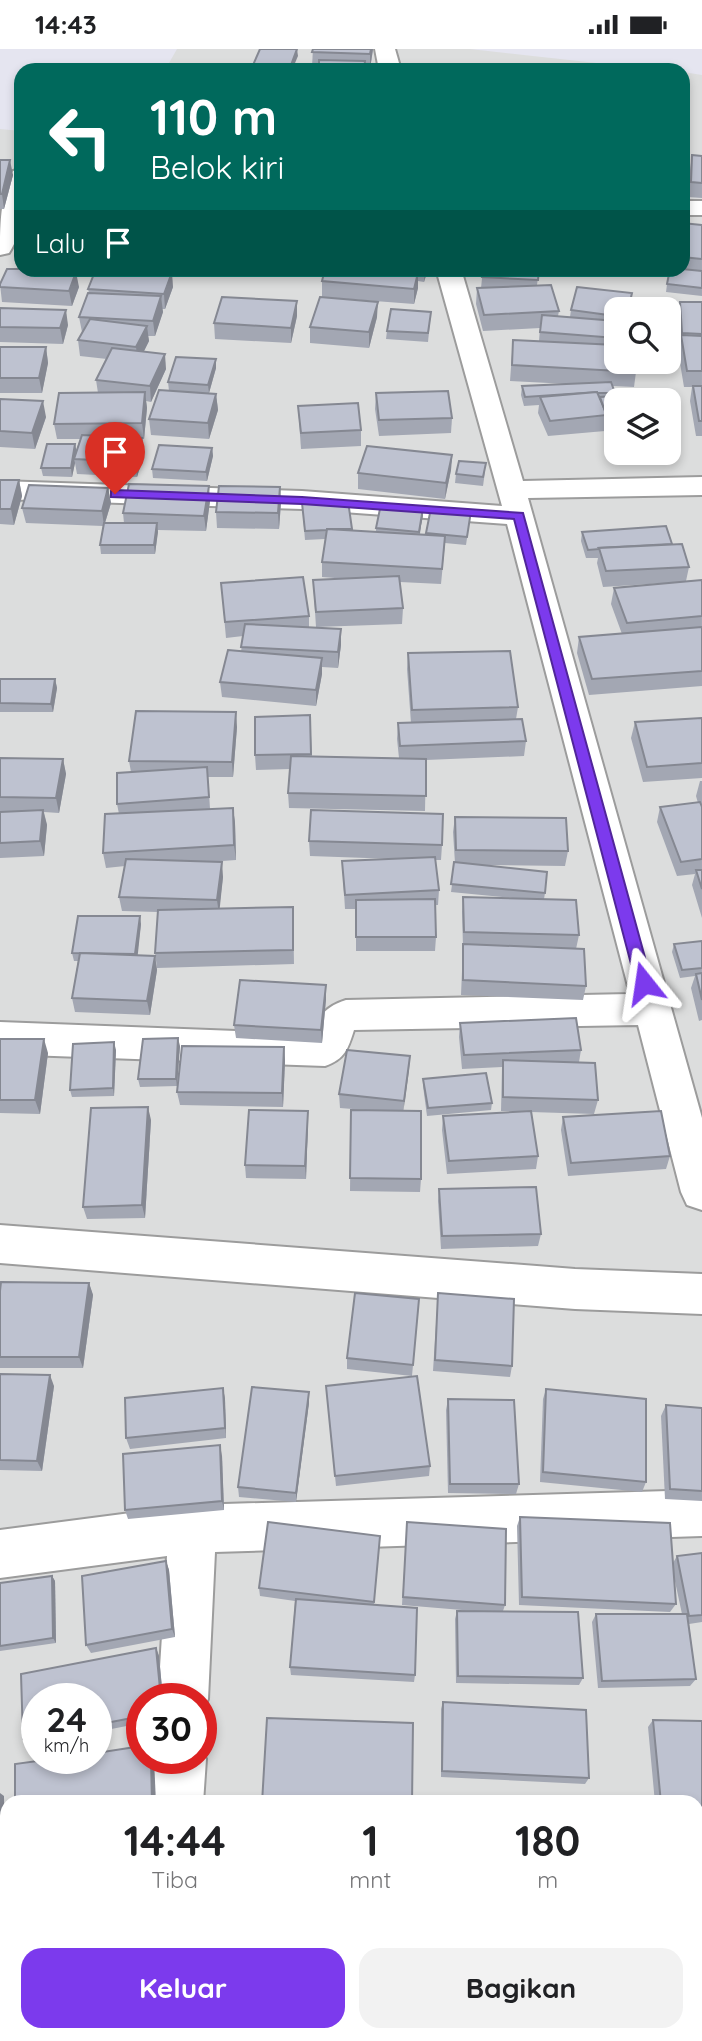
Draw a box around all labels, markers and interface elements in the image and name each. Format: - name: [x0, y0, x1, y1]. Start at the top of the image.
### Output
- text: 14:43: [35, 8, 97, 41]
- text: 110 m: [150, 86, 277, 147]
- icon: left: [35, 91, 126, 182]
- text: Belok kiri: [150, 147, 284, 187]
- icon: arrive: [99, 224, 137, 262]
- text: Lalu: [35, 227, 85, 260]
- map controls: [604, 297, 681, 465]
- button: search: [604, 297, 681, 374]
- button: layers: [604, 388, 681, 465]
- pin: [85, 422, 145, 494]
- icon: arrive: [96, 433, 134, 471]
- position arrow: [607, 946, 681, 1020]
- speed limit sign: 30: [126, 1683, 217, 1774]
- text: 24: [46, 1697, 87, 1741]
- text: km/h: [44, 1734, 89, 1757]
- text: 14:44: [124, 1814, 226, 1867]
- text: 1: [362, 1814, 379, 1867]
- text: 180: [515, 1814, 580, 1867]
- text: Tiba: [151, 1865, 198, 1894]
- text: mnt: [349, 1865, 391, 1894]
- text: m: [537, 1865, 558, 1894]
- button: Keluar: [21, 1948, 345, 2028]
- button: Bagikan: [359, 1948, 683, 2028]

